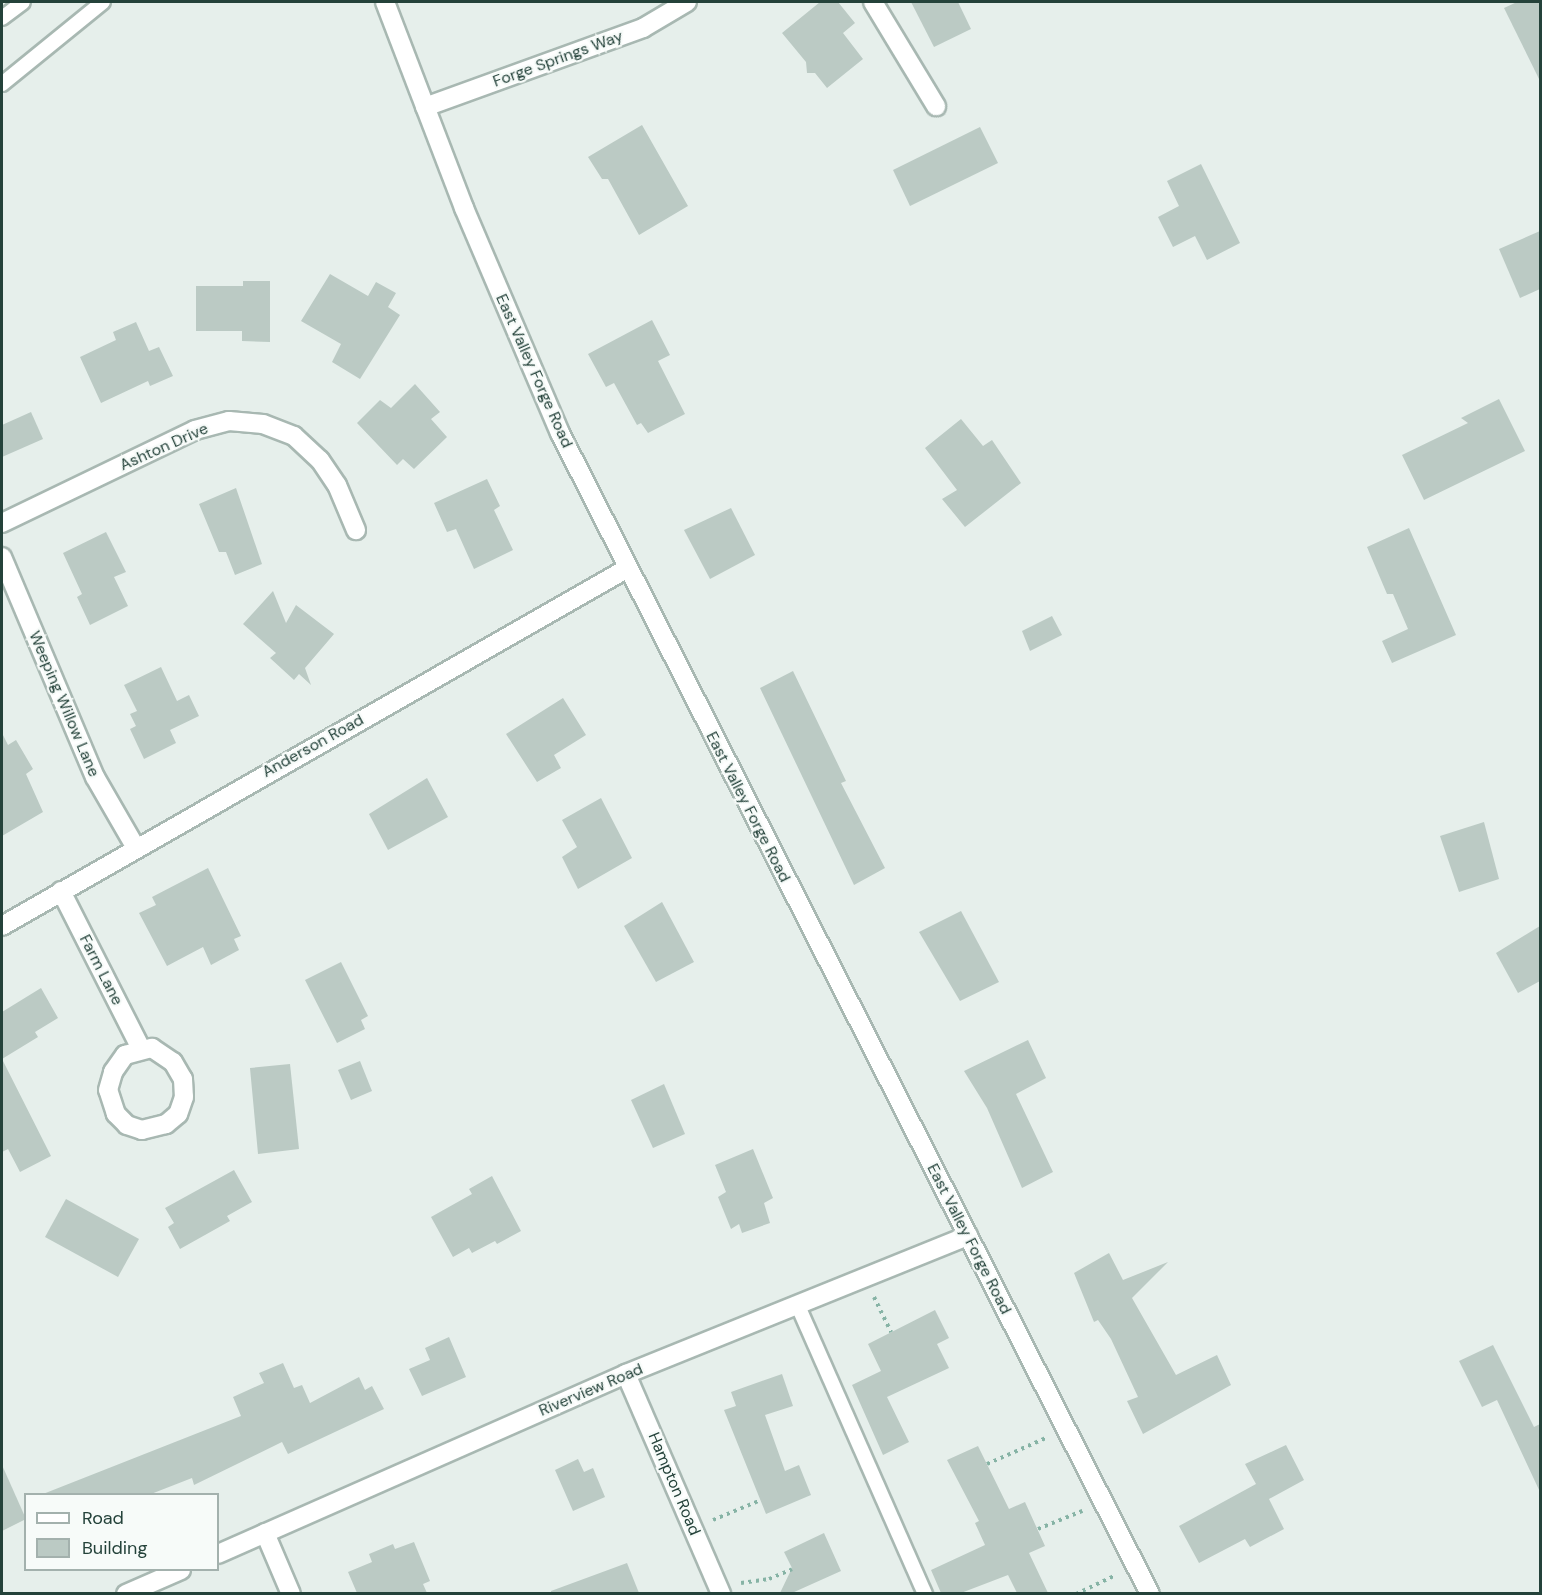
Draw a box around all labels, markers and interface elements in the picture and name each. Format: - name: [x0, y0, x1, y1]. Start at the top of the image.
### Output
- street label: Forge Springs Way: [490, 27, 626, 91]
- street label: East Valley Forge Road: [491, 291, 577, 451]
- street label: Ashton Drive: [117, 419, 211, 475]
- street label: Weeping Willow Lane: [25, 628, 103, 780]
- street label: Anderson Road: [259, 710, 367, 782]
- street label: East Valley Forge Road: [702, 729, 794, 885]
- street label: Farm Lane: [75, 932, 127, 1008]
- street label: East Valley Forge Road: [923, 1161, 1015, 1317]
- street label: Riverview Road: [536, 1359, 646, 1421]
- street label: Hampton Road: [644, 1430, 704, 1538]
- legend: [24, 1493, 219, 1571]
- text: Road: [82, 1506, 124, 1530]
- text: Building: [82, 1536, 147, 1560]

